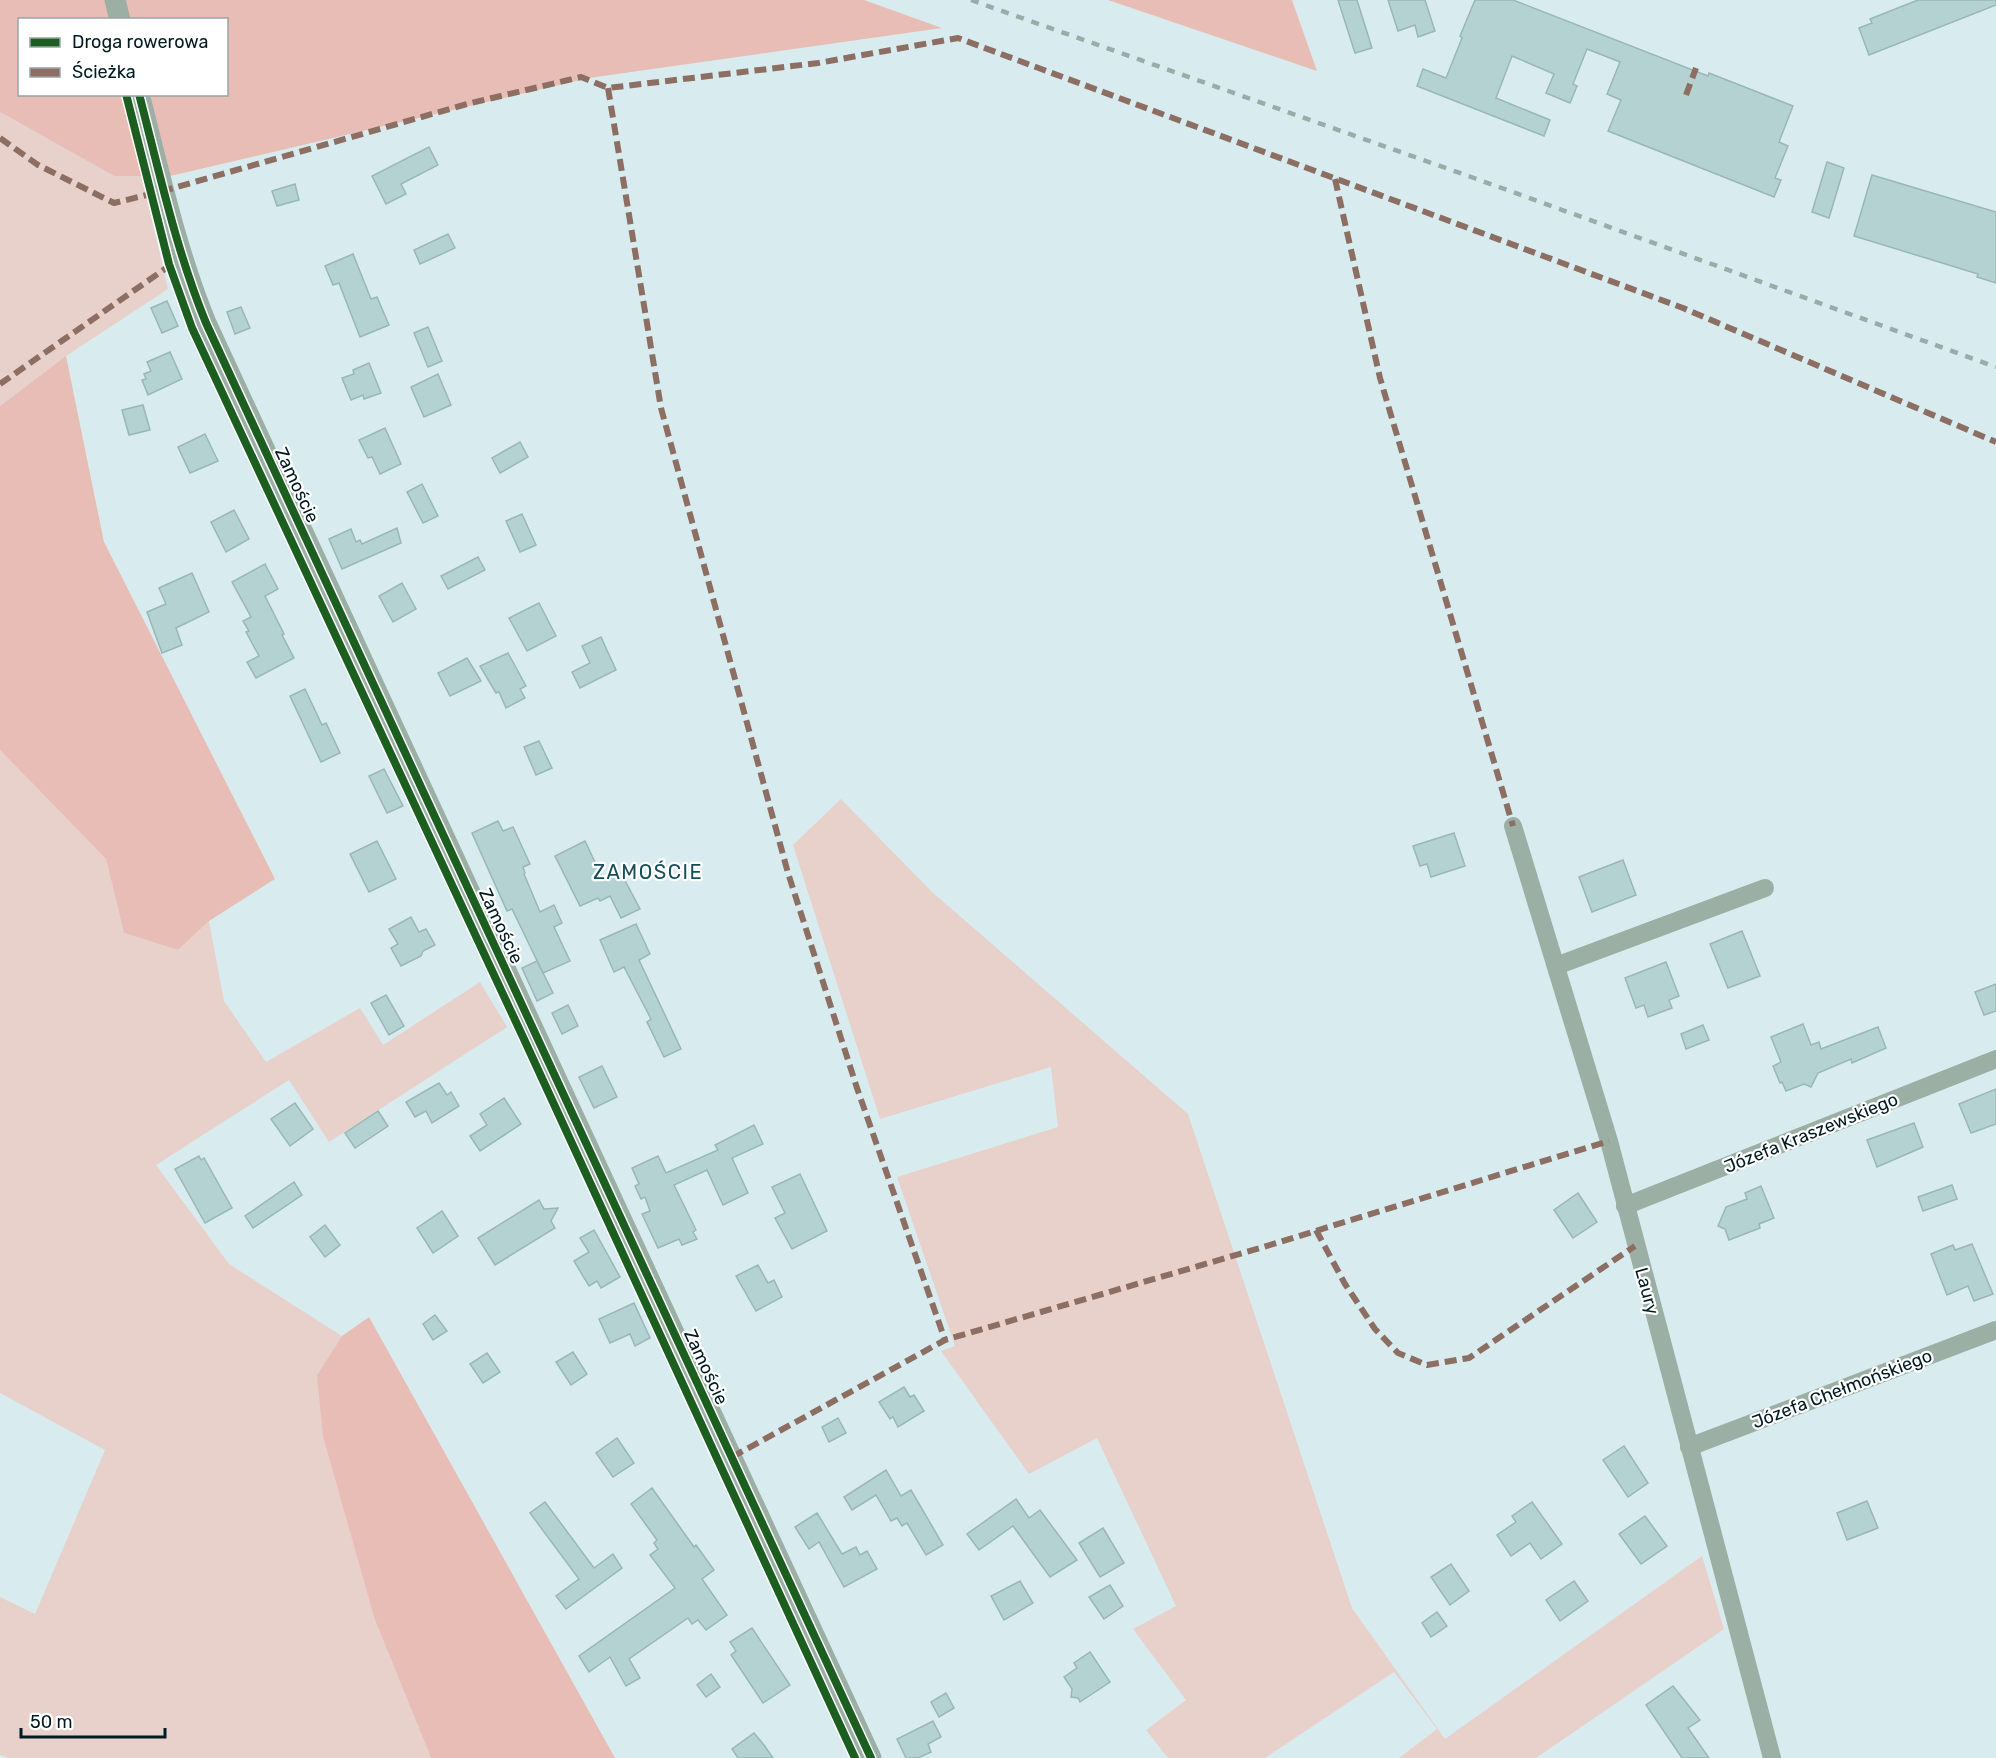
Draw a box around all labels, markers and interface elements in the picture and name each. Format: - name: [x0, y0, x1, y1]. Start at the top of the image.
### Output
- legend: [18, 18, 228, 96]
- text: Droga rowerowa: [72, 31, 208, 53]
- text: Ścieżka: [72, 61, 136, 83]
- street label: Zamoście: [270, 444, 324, 526]
- district label: ZAMOŚCIE: [593, 860, 703, 884]
- street label: Zamoście: [474, 885, 528, 967]
- street label: Józefa Kraszewskiego: [1721, 1088, 1901, 1178]
- street label: Laury: [1630, 1265, 1664, 1317]
- street label: Zamoście: [679, 1326, 733, 1408]
- street label: Józefa Chełmońskiego: [1749, 1344, 1935, 1434]
- scale bar: [21, 1701, 165, 1739]
- text: 50 m: [30, 1711, 73, 1733]

